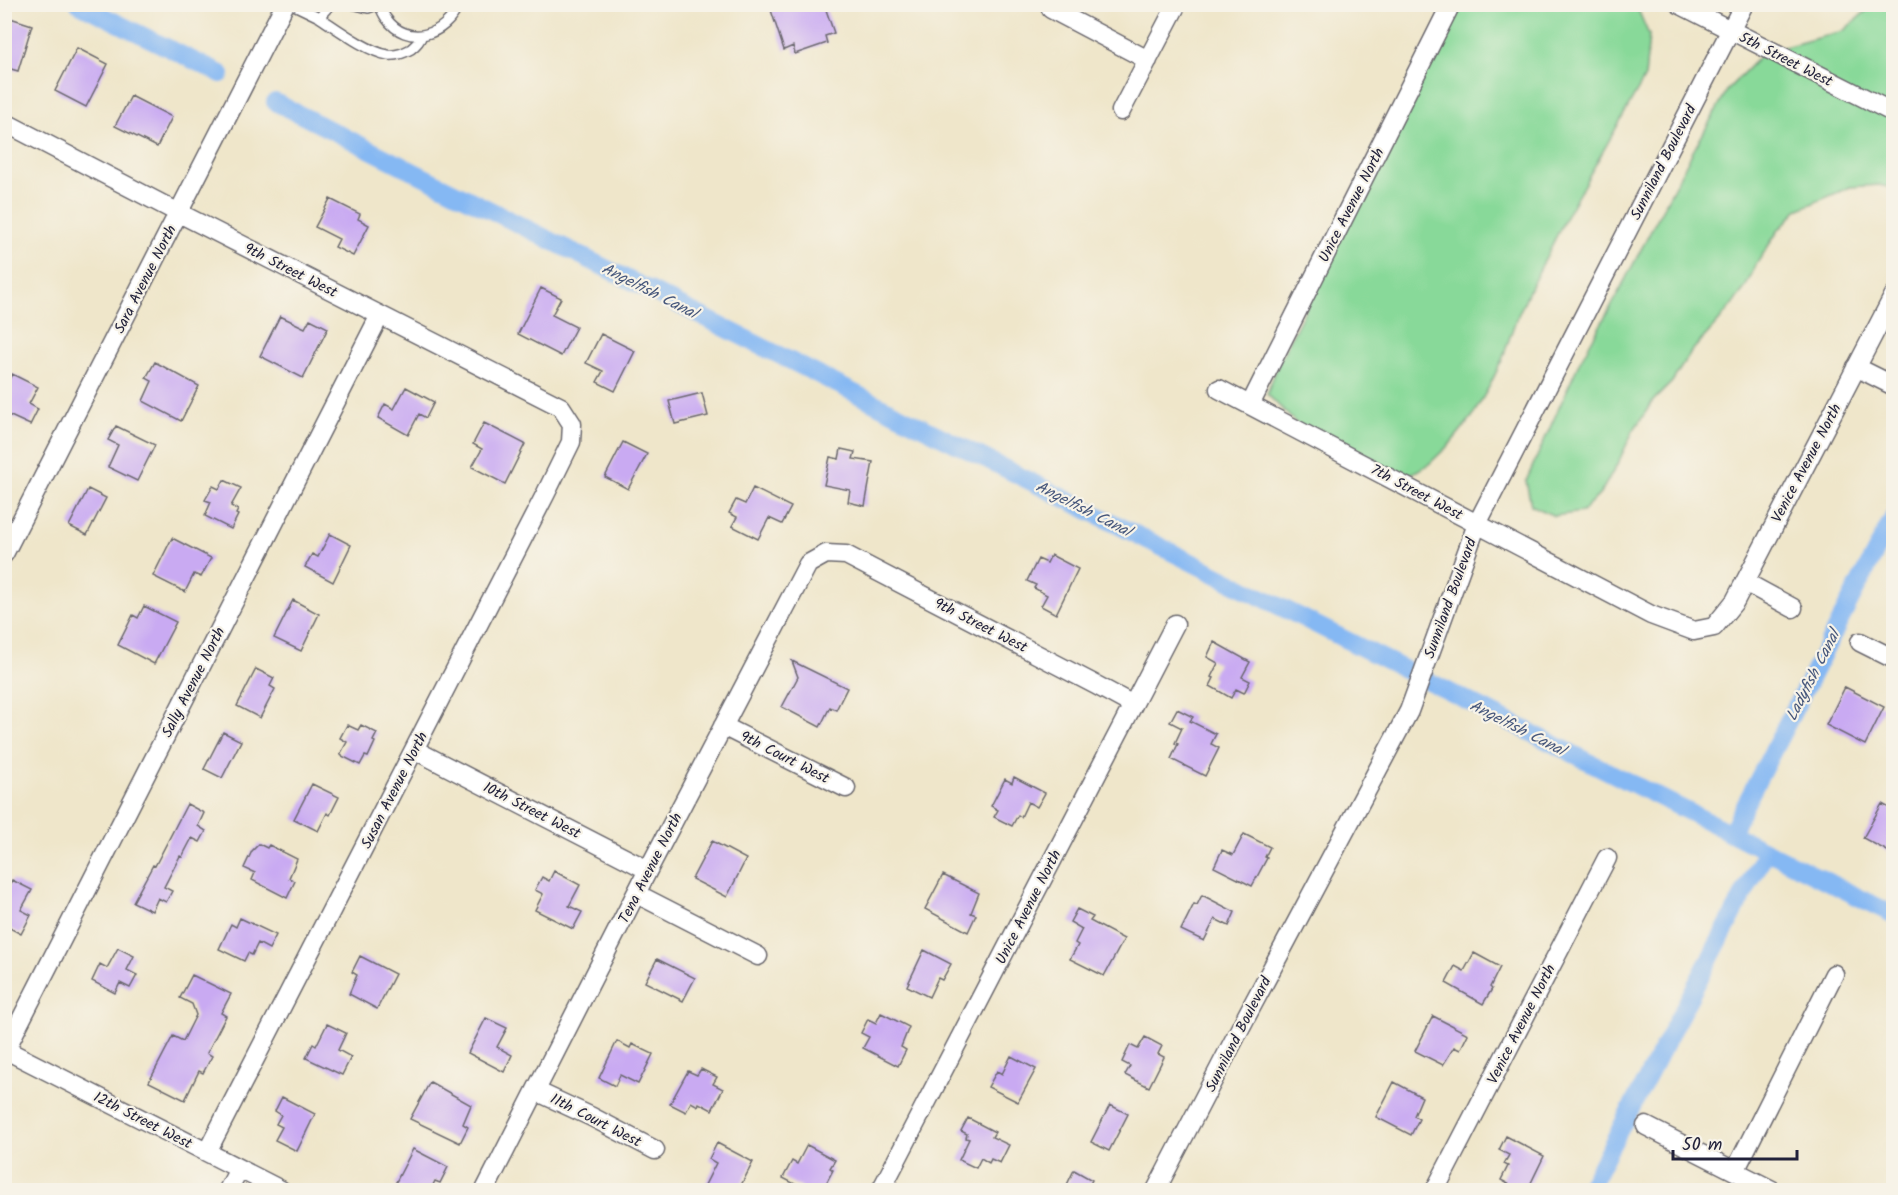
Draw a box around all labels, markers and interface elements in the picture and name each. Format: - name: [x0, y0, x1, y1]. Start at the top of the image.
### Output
- street label: 5th Street West: [1734, 26, 1837, 94]
- street label: Sunniland Boulevard: [1624, 100, 1704, 224]
- street label: Unice Avenue North: [1313, 144, 1391, 267]
- street label: Sara Avenue North: [108, 221, 184, 338]
- street label: 9th Street West: [240, 237, 342, 305]
- water label: Angelfish Canal: [597, 257, 704, 328]
- street label: Venice Avenue North: [1765, 400, 1848, 527]
- street label: 7th Street West: [1366, 458, 1467, 527]
- water label: Angelfish Canal: [1031, 475, 1138, 546]
- street label: Sunniland Boulevard: [1418, 534, 1484, 662]
- street label: 9th Street West: [930, 592, 1032, 660]
- street label: Sally Avenue North: [156, 623, 232, 742]
- water label: Ladyfish Canal: [1780, 623, 1848, 725]
- water label: Angelfish Canal: [1465, 694, 1572, 765]
- street label: 9th Court West: [736, 725, 834, 791]
- street label: Susan Avenue North: [355, 728, 435, 853]
- street label: 10th Street West: [479, 776, 585, 846]
- street label: Tena Avenue North: [613, 809, 689, 928]
- street label: Unice Avenue North: [990, 846, 1068, 969]
- street label: Venice Avenue North: [1481, 960, 1562, 1089]
- street label: Sunniland Boulevard: [1199, 972, 1279, 1096]
- street label: 12th Street West: [89, 1086, 196, 1156]
- street label: 11th Court West: [546, 1088, 646, 1154]
- scale bar: [1673, 1123, 1798, 1161]
- text: 50 m: [1682, 1131, 1722, 1160]

